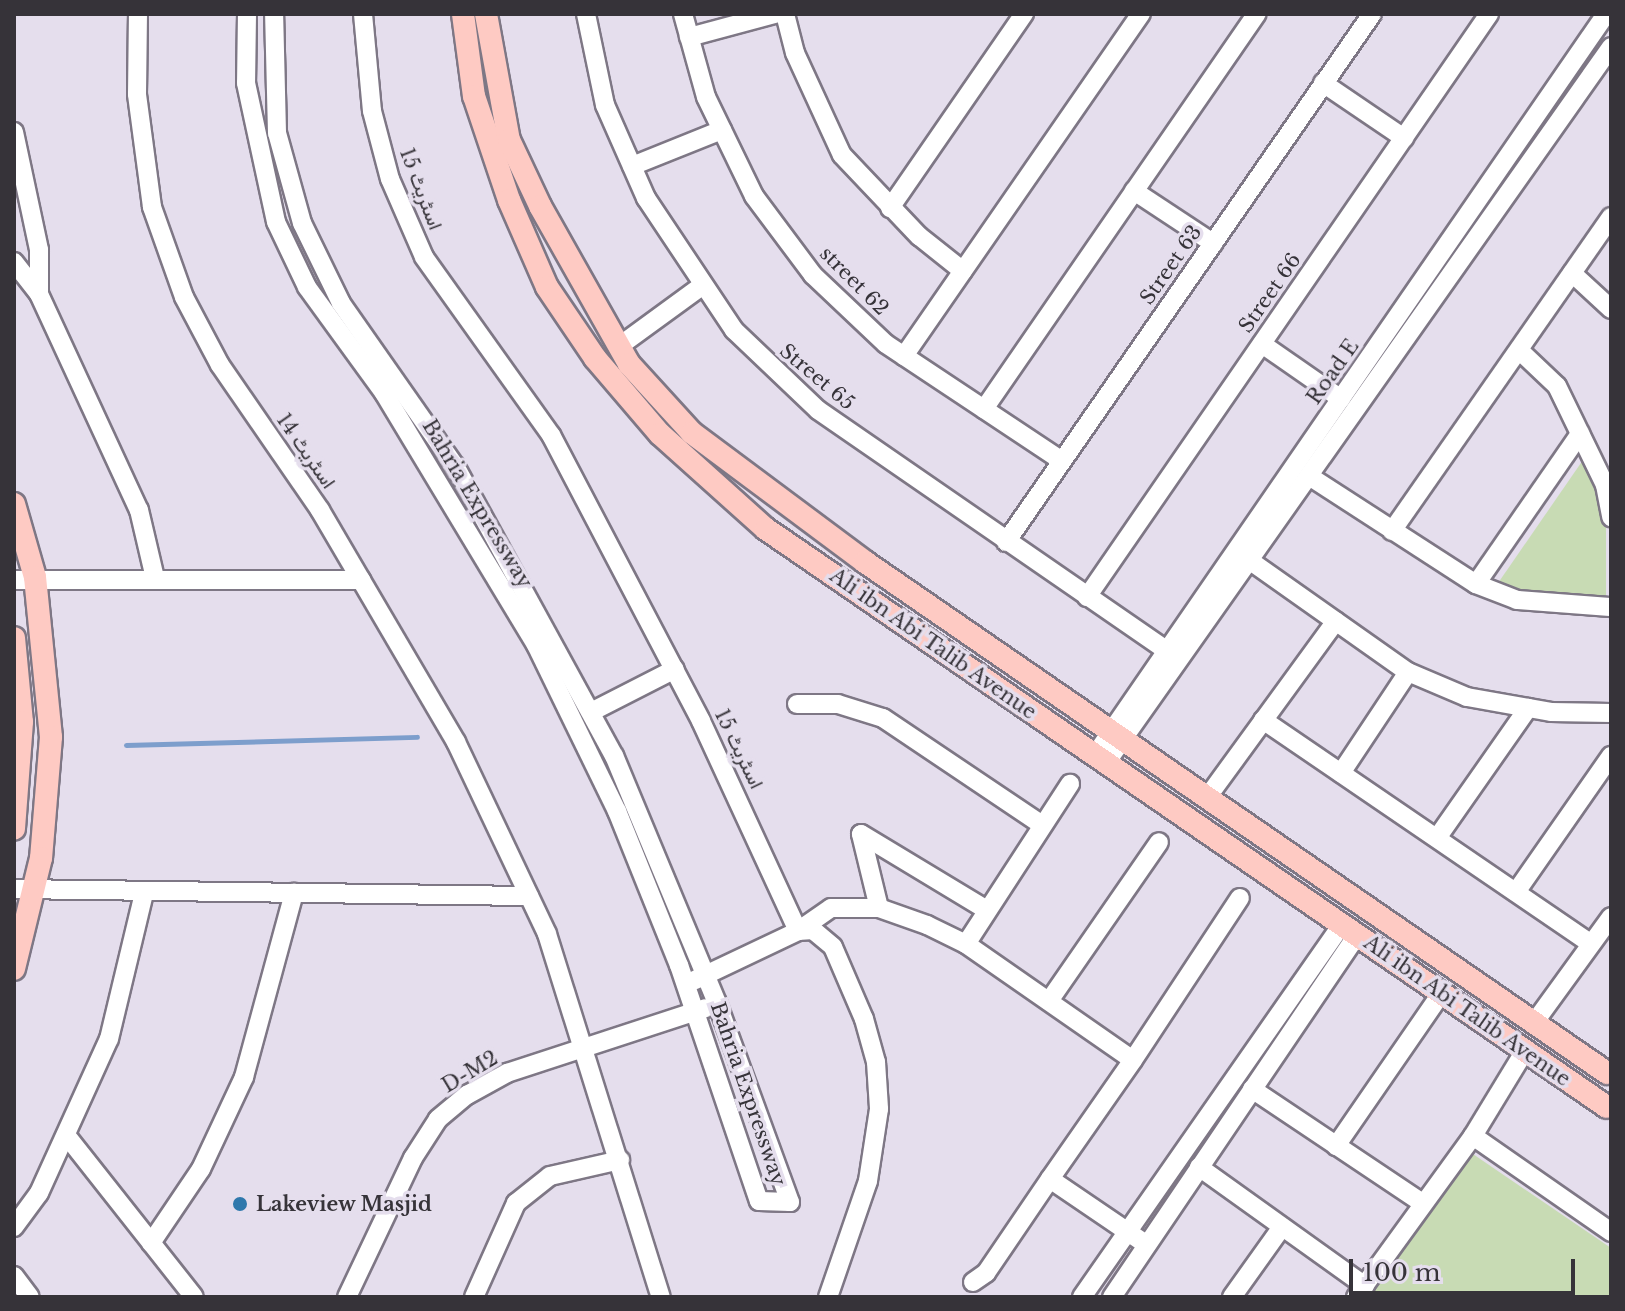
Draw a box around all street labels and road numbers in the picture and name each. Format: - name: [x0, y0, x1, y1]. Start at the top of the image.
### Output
- street label: اسٹریٹ 15: [394, 145, 448, 233]
- street label: Street 63: [1135, 221, 1207, 309]
- street label: street 62: [815, 242, 893, 320]
- street label: Street 66: [1234, 249, 1306, 337]
- street label: Road E: [1302, 335, 1364, 409]
- street label: Street 65: [775, 339, 859, 415]
- street label: اسٹریٹ 14: [271, 409, 341, 493]
- street label: Bahria Expressway: [417, 415, 537, 593]
- street label: Ali ibn Abi Talib Avenue: [824, 563, 1042, 725]
- street label: اسٹریٹ 15: [709, 705, 769, 793]
- street label: Ali ibn Abi Talib Avenue: [1358, 930, 1576, 1092]
- street label: Bahria Expressway: [705, 999, 791, 1189]
- street label: D-M2: [438, 1046, 502, 1098]

